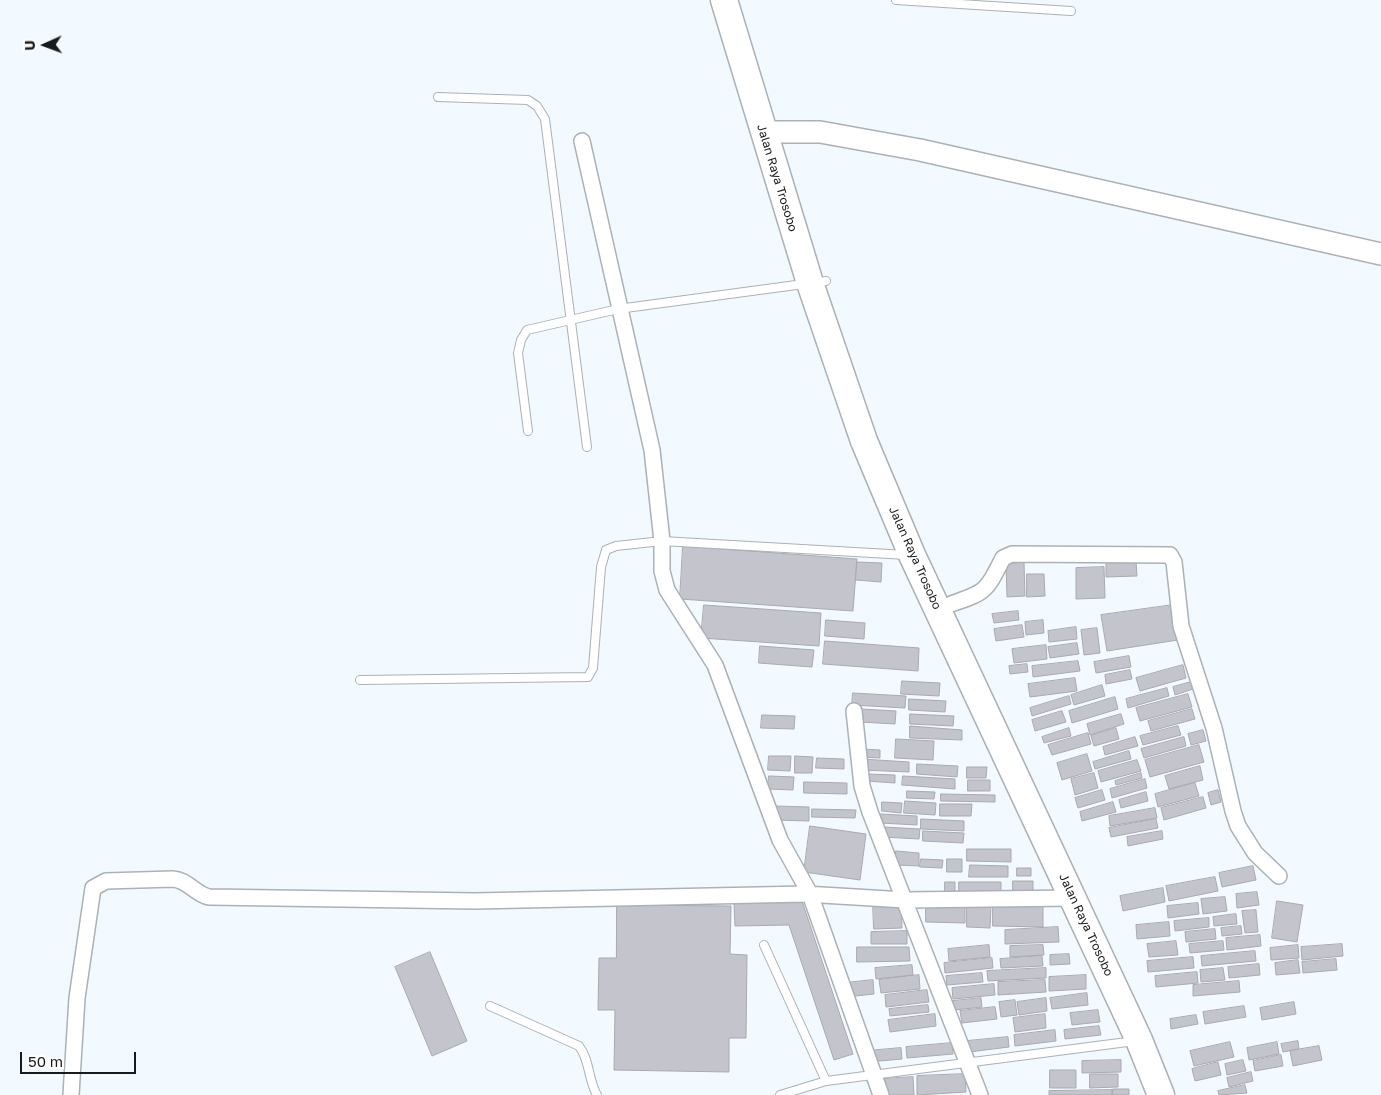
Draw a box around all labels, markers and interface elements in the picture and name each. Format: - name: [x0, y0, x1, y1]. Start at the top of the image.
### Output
- north arrow: [20, 20, 70, 70]
- text: U: [21, 40, 38, 51]
- street label: Jalan Raya Trosobo: [754, 123, 800, 233]
- street label: Jalan Raya Trosobo: [886, 504, 944, 612]
- street label: Jalan Raya Trosobo: [1056, 871, 1116, 979]
- scale bar: [22, 1042, 139, 1074]
- text: 50 m: [28, 1052, 63, 1070]

